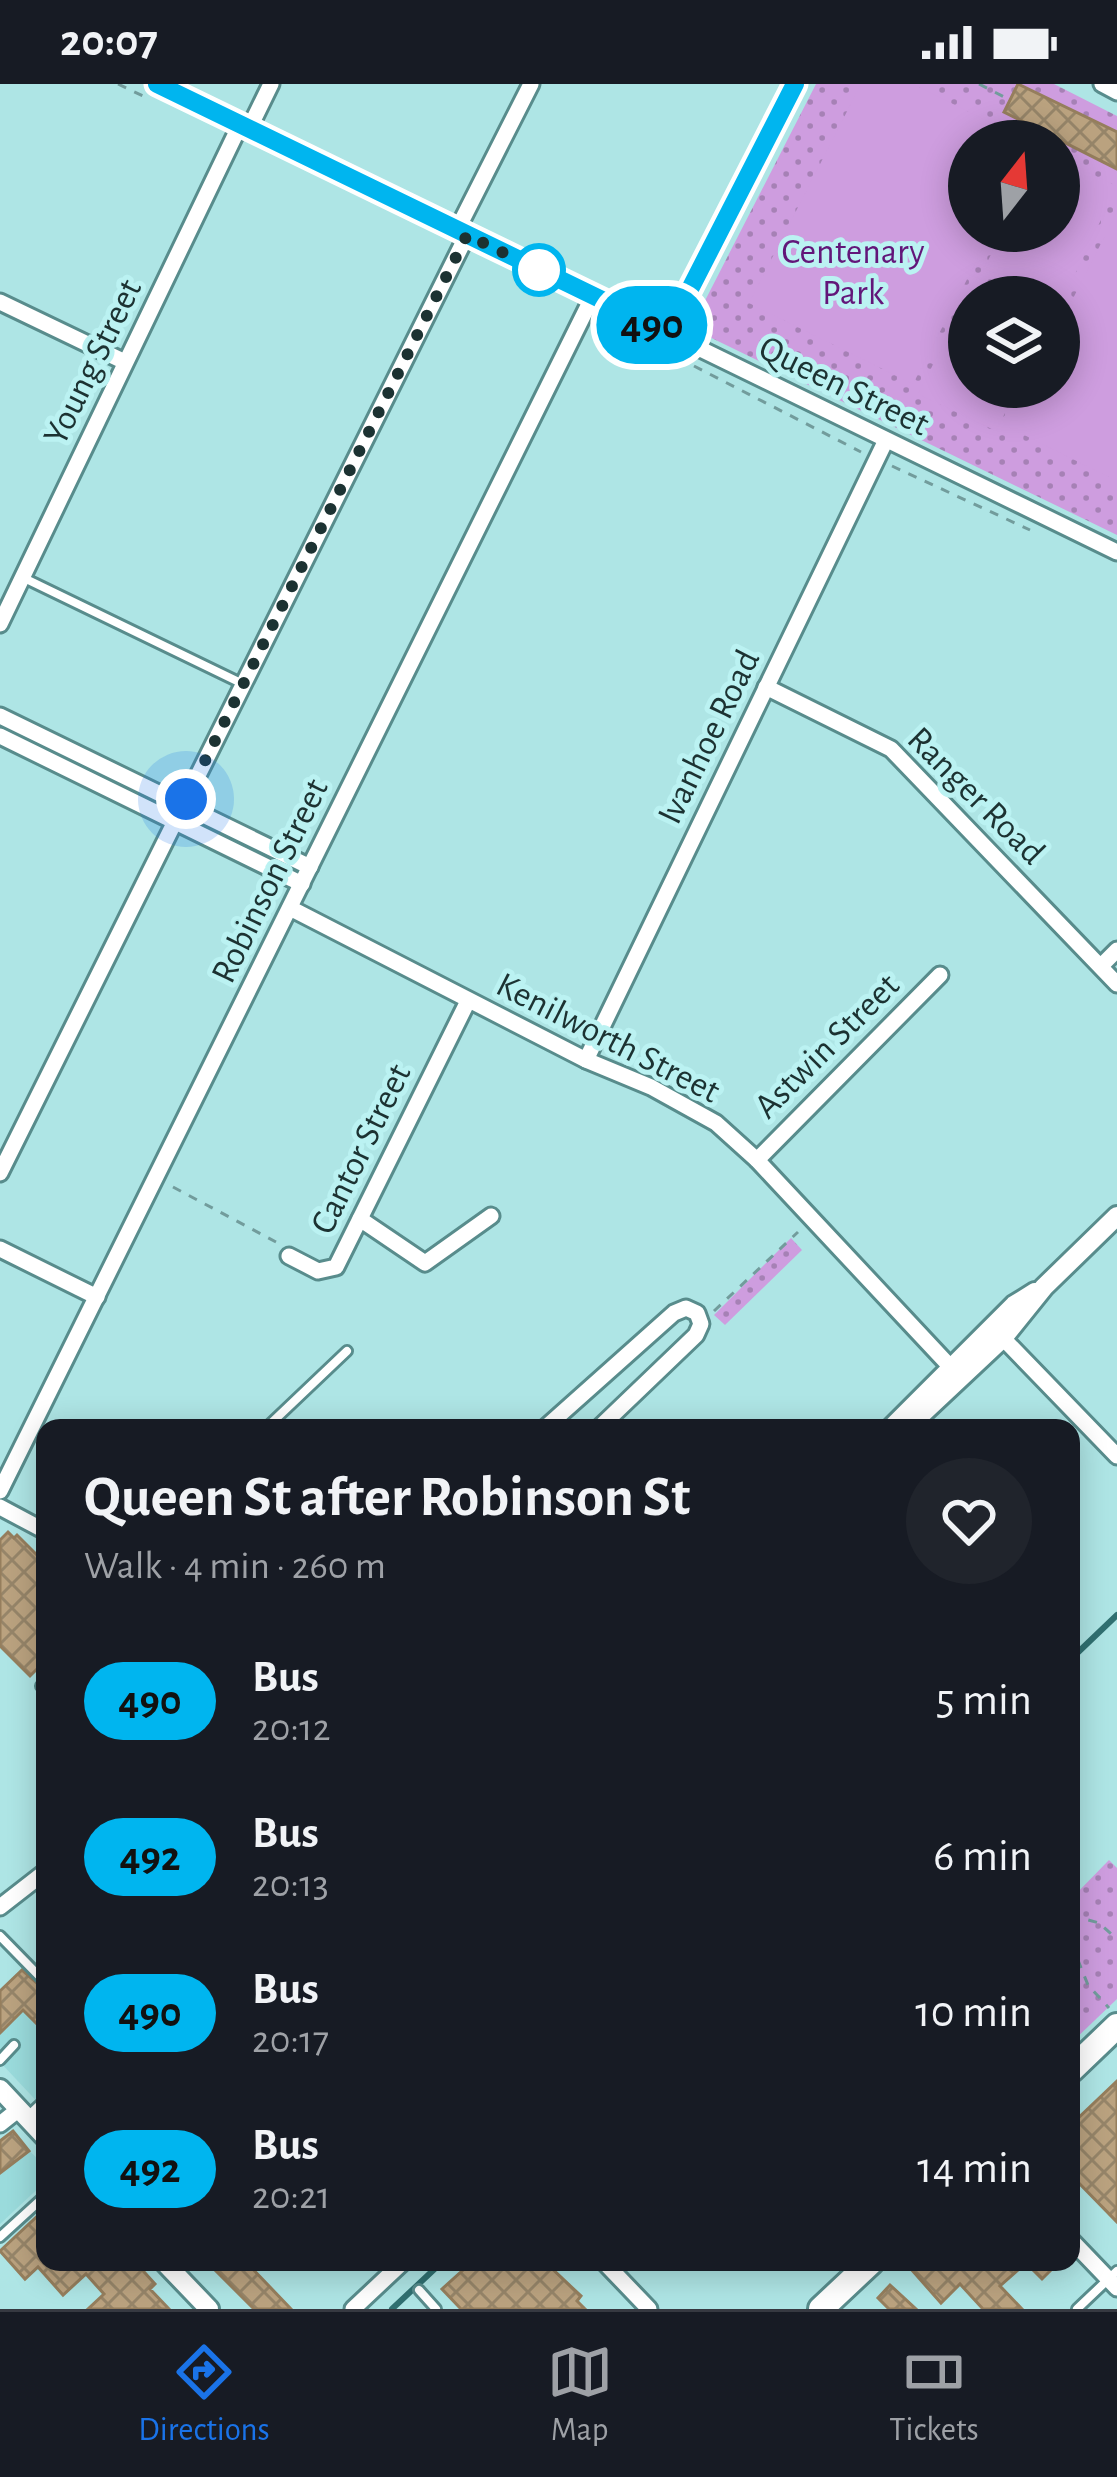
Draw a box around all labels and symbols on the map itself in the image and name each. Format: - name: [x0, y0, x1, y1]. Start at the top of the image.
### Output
- north arrow: [948, 120, 1080, 252]
- park label: Centenary Park: [781, 234, 925, 311]
- unlabelled marker: [514, 245, 564, 295]
- street label: Young Street: [38, 273, 149, 450]
- line badge: 490: [583, 286, 721, 364]
- street label: Queen Street: [754, 330, 935, 443]
- street label: Ivanhoe Road: [651, 644, 767, 830]
- street label: Ranger Road: [901, 721, 1051, 871]
- your location: [156, 769, 216, 829]
- street label: Robinson Street: [205, 773, 335, 989]
- street label: Kenilworth Street: [491, 966, 726, 1110]
- street label: Astwin Street: [748, 966, 907, 1125]
- street label: Cantor Street: [304, 1058, 418, 1240]

